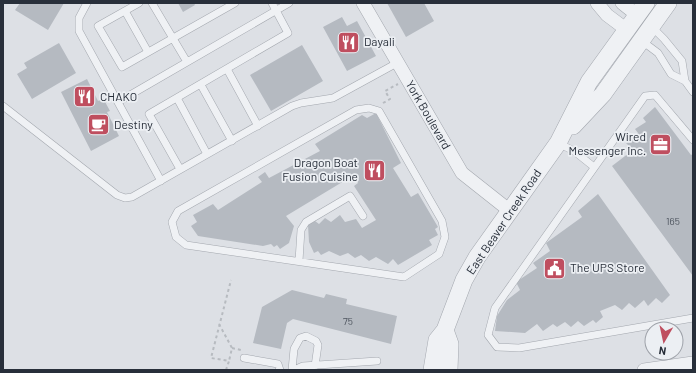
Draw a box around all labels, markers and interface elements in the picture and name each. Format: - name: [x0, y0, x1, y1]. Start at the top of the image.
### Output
- restaurant icon: Dayali: [336, 29, 362, 55]
- place label: Dayali: [364, 34, 395, 48]
- street label: York Boulevard: [403, 77, 454, 152]
- restaurant icon: CHAKO: [71, 84, 97, 110]
- place label: CHAKO: [100, 89, 137, 103]
- cafe icon: Destiny: [85, 112, 111, 138]
- place label: Destiny: [114, 117, 153, 131]
- place label: Wired Messenger Inc.: [569, 129, 646, 157]
- office icon: Wired Messenger Inc.: [648, 131, 674, 157]
- place label: Dragon Boat Fusion Cuisine: [282, 155, 358, 183]
- restaurant icon: Dragon Boat Fusion Cuisine: [361, 157, 387, 183]
- street label: East Beaver Creek Road: [463, 166, 544, 277]
- house number: 165: [666, 215, 680, 227]
- public building icon: The UPS Store: [542, 255, 568, 281]
- place label: The UPS Store: [570, 260, 645, 274]
- house number: 75: [343, 315, 353, 327]
- north arrow: [644, 321, 684, 361]
- text: N: [658, 344, 667, 358]

